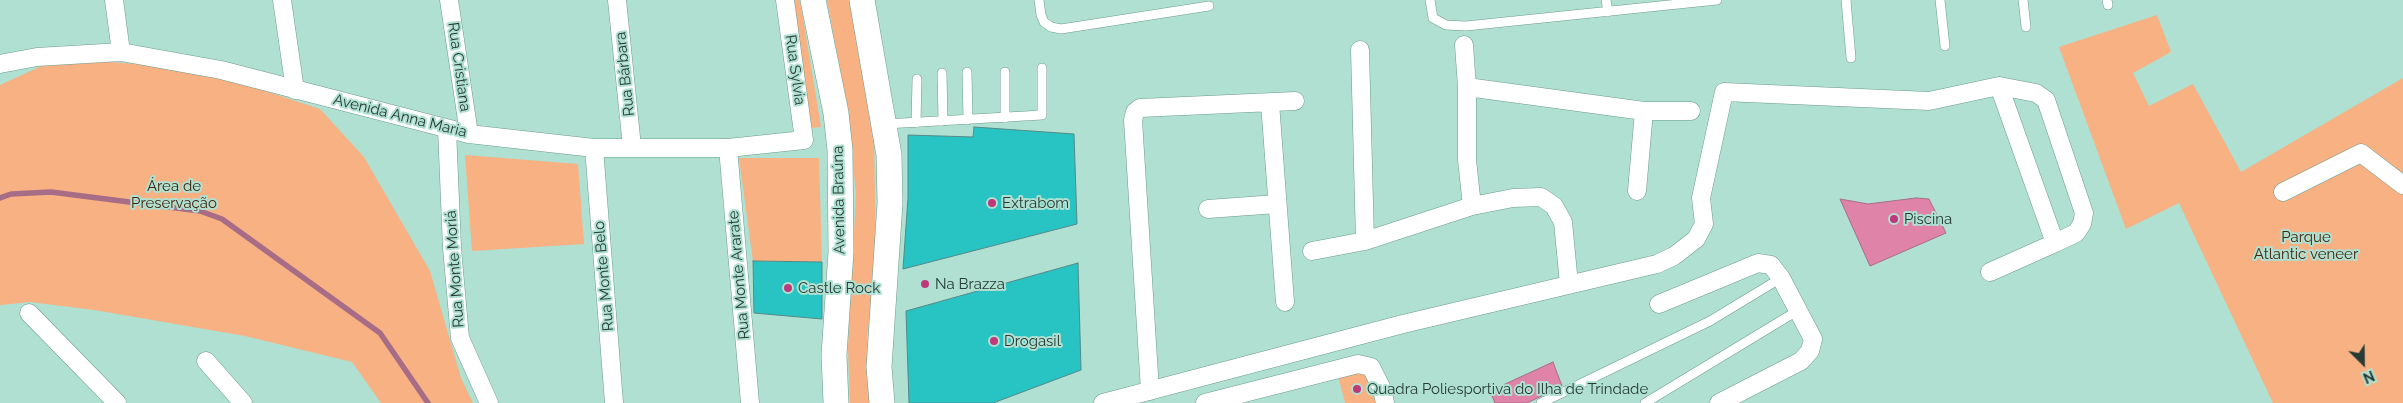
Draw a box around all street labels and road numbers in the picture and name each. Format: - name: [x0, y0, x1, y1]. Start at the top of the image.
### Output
- street label: Rua Cristiana: [444, 21, 474, 113]
- street label: Rua Bárbara: [612, 31, 638, 117]
- street label: Rua Sylvia: [781, 34, 809, 106]
- street label: Avenida Anna Maria: [331, 91, 469, 141]
- street label: Avenida Braúna: [829, 145, 849, 255]
- street label: Rua Monte Moriá: [442, 210, 468, 328]
- street label: Rua Monte Ararate: [724, 210, 754, 340]
- street label: Rua Monte Belo: [590, 220, 618, 332]

